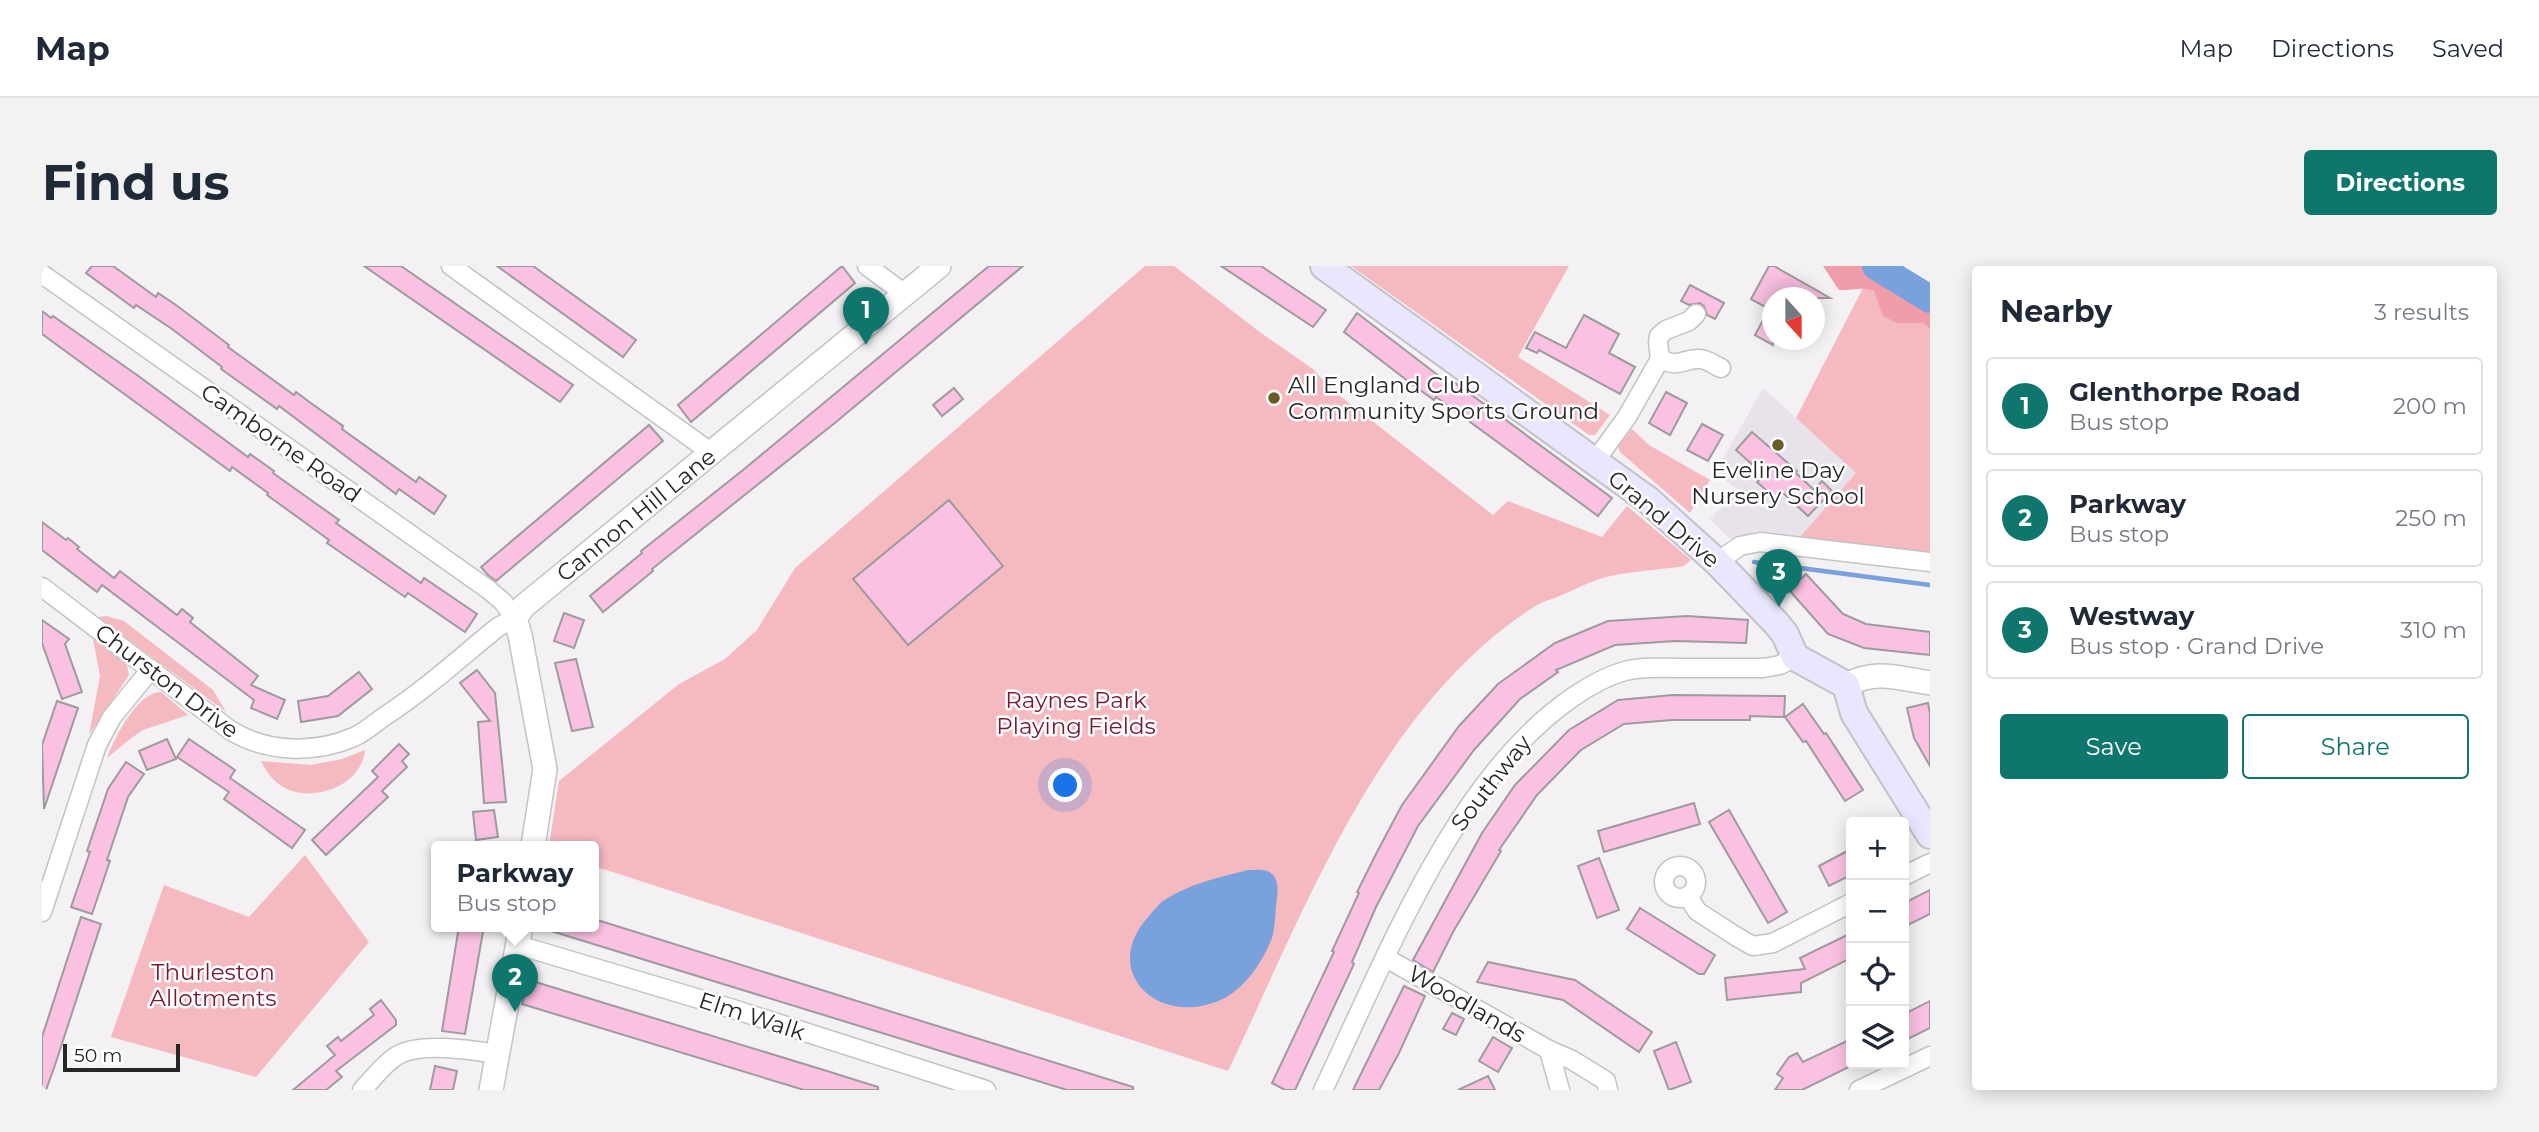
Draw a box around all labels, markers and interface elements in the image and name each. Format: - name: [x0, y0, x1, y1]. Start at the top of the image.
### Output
- text: Map: [35, 28, 110, 68]
- text: Map: [2180, 34, 2233, 63]
- text: Directions: [2271, 34, 2394, 63]
- text: Saved: [2432, 34, 2504, 63]
- button: Directions: [2304, 150, 2497, 215]
- text: Find us: [42, 153, 230, 212]
- pin: 1: [843, 287, 889, 345]
- north arrow: [1762, 287, 1825, 350]
- text: Nearby: [2000, 293, 2112, 330]
- text: 3 results: [2374, 298, 2469, 326]
- place label: All England Club Community Sports Ground: [1288, 371, 1599, 425]
- text: Glenthorpe Road: [2069, 376, 2301, 408]
- street label: Camborne Road: [196, 377, 366, 509]
- marker: All England Club Community Sports Ground: [1266, 390, 1282, 406]
- text: 1: [2020, 392, 2030, 420]
- text: 200 m: [2393, 392, 2467, 420]
- text: Bus stop: [2069, 408, 2169, 436]
- marker: Eveline Day Nursery School: [1770, 437, 1786, 453]
- street label: Cannon Hill Lane: [551, 442, 721, 588]
- place label: Eveline Day Nursery School: [1691, 456, 1865, 510]
- street label: Grand Drive: [1603, 464, 1725, 574]
- text: Parkway: [2069, 488, 2186, 520]
- text: 2: [2018, 504, 2032, 532]
- text: 250 m: [2395, 504, 2467, 532]
- text: Bus stop: [2069, 520, 2169, 548]
- pin: 3: [1756, 549, 1802, 607]
- text: Westway: [2069, 600, 2194, 632]
- text: 3: [2018, 616, 2032, 644]
- text: 310 m: [2400, 616, 2467, 644]
- street label: Churston Drive: [90, 618, 244, 744]
- text: Bus stop · Grand Drive: [2069, 632, 2324, 660]
- park label: Raynes Park Playing Fields: [996, 686, 1156, 740]
- button: Save: [2000, 714, 2228, 779]
- button: Share: [2242, 714, 2469, 779]
- street label: Southway: [1445, 729, 1537, 837]
- your location: [1048, 768, 1082, 802]
- map controls: [1846, 817, 1909, 1069]
- button: +: [1846, 817, 1909, 880]
- popup: [431, 841, 599, 932]
- text: Parkway: [456, 857, 574, 889]
- button: −: [1846, 880, 1909, 943]
- text: Bus stop: [456, 889, 557, 917]
- button: locate: [1846, 943, 1909, 1006]
- pin: 2: [492, 954, 538, 1012]
- park label: Thurleston Allotments: [149, 958, 277, 1012]
- street label: Woodlands: [1403, 959, 1531, 1049]
- street label: Elm Walk: [695, 986, 809, 1046]
- button: layers: [1846, 1006, 1909, 1069]
- scale bar: [63, 1041, 180, 1073]
- text: 50 m: [74, 1044, 122, 1067]

